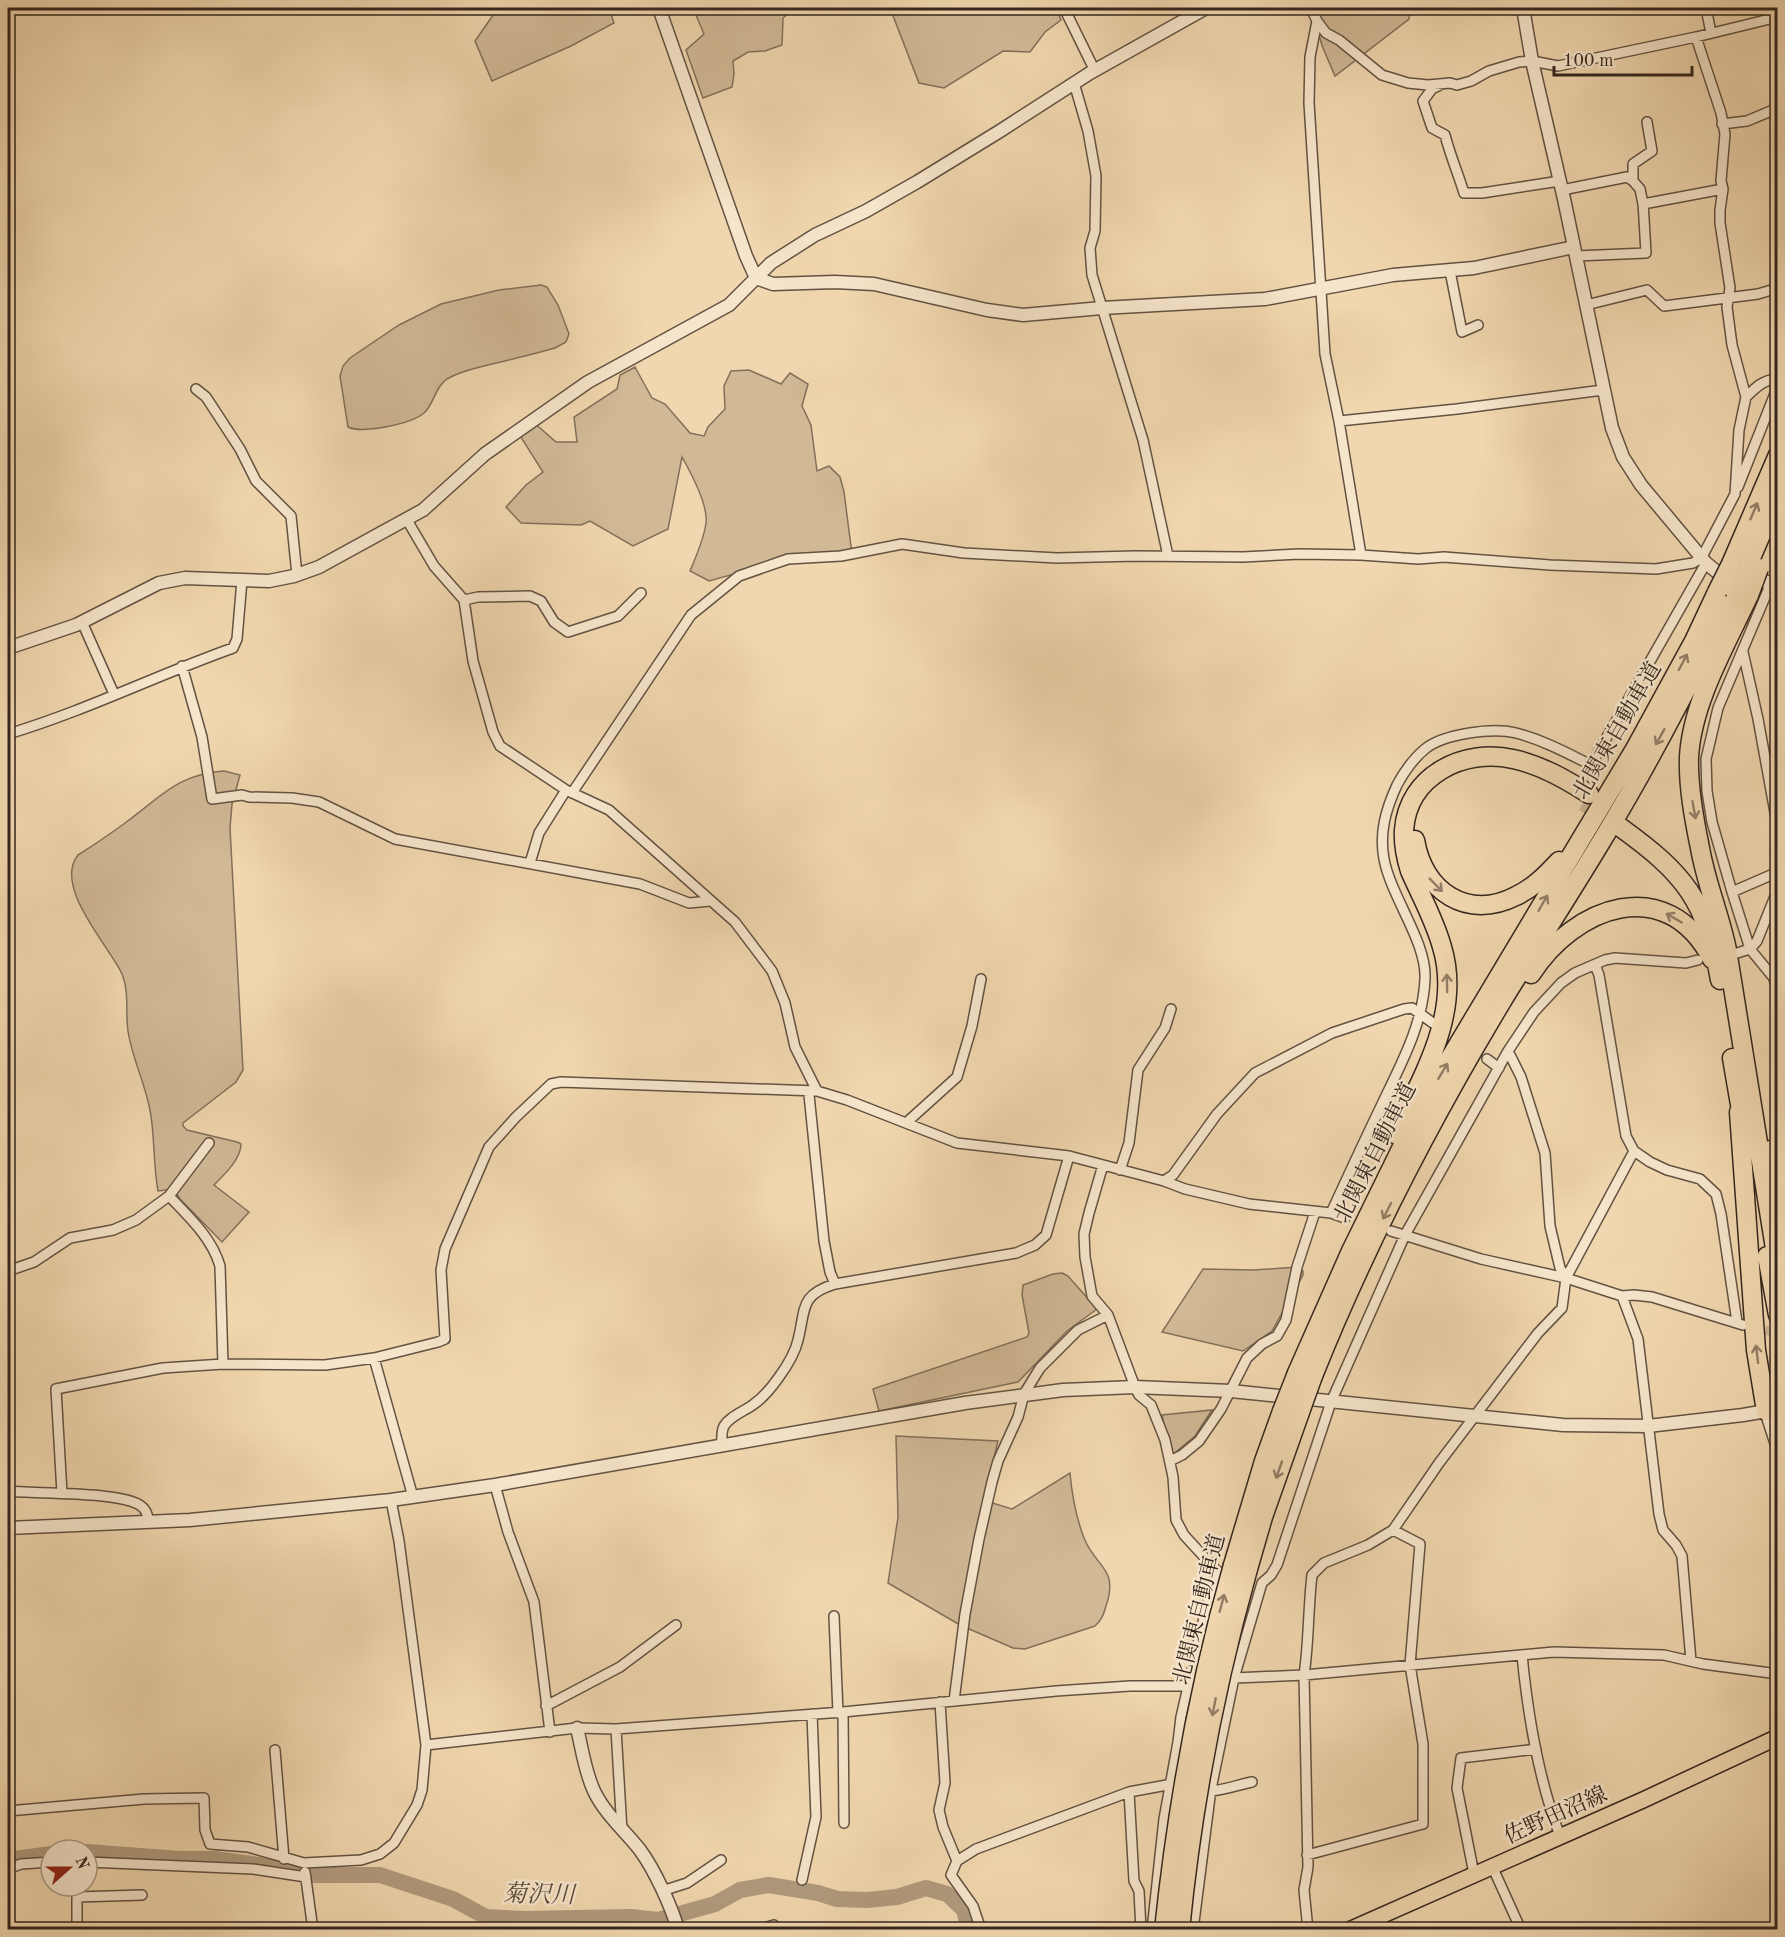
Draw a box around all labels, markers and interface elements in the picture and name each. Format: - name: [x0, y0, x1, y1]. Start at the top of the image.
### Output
- scale bar: [1554, 39, 1692, 77]
- text: 100 m: [1563, 52, 1614, 70]
- one-way arrow: [1749, 502, 1760, 520]
- one-way arrow: [1677, 653, 1689, 671]
- street label: 北関東自動車道: [1568, 658, 1666, 803]
- one-way arrow: [1654, 728, 1665, 746]
- one-way arrow: [1688, 799, 1699, 819]
- one-way arrow: [1428, 877, 1443, 892]
- one-way arrow: [1538, 895, 1549, 913]
- one-way arrow: [1666, 911, 1683, 923]
- one-way arrow: [1441, 974, 1453, 994]
- one-way arrow: [1438, 1063, 1450, 1080]
- street label: 北関東自動車道: [1329, 1078, 1421, 1227]
- one-way arrow: [1380, 1201, 1392, 1219]
- one-way arrow: [1751, 1344, 1762, 1364]
- one-way arrow: [1272, 1460, 1283, 1479]
- street label: 北関東自動車道: [1169, 1532, 1229, 1687]
- one-way arrow: [1217, 1594, 1228, 1613]
- one-way arrow: [1208, 1697, 1219, 1716]
- street label: 佐野田沼線: [1500, 1782, 1611, 1848]
- north arrow: [39, 1838, 99, 1898]
- text: N: [71, 1855, 91, 1873]
- water label: 菊沢川: [503, 1880, 578, 1909]

